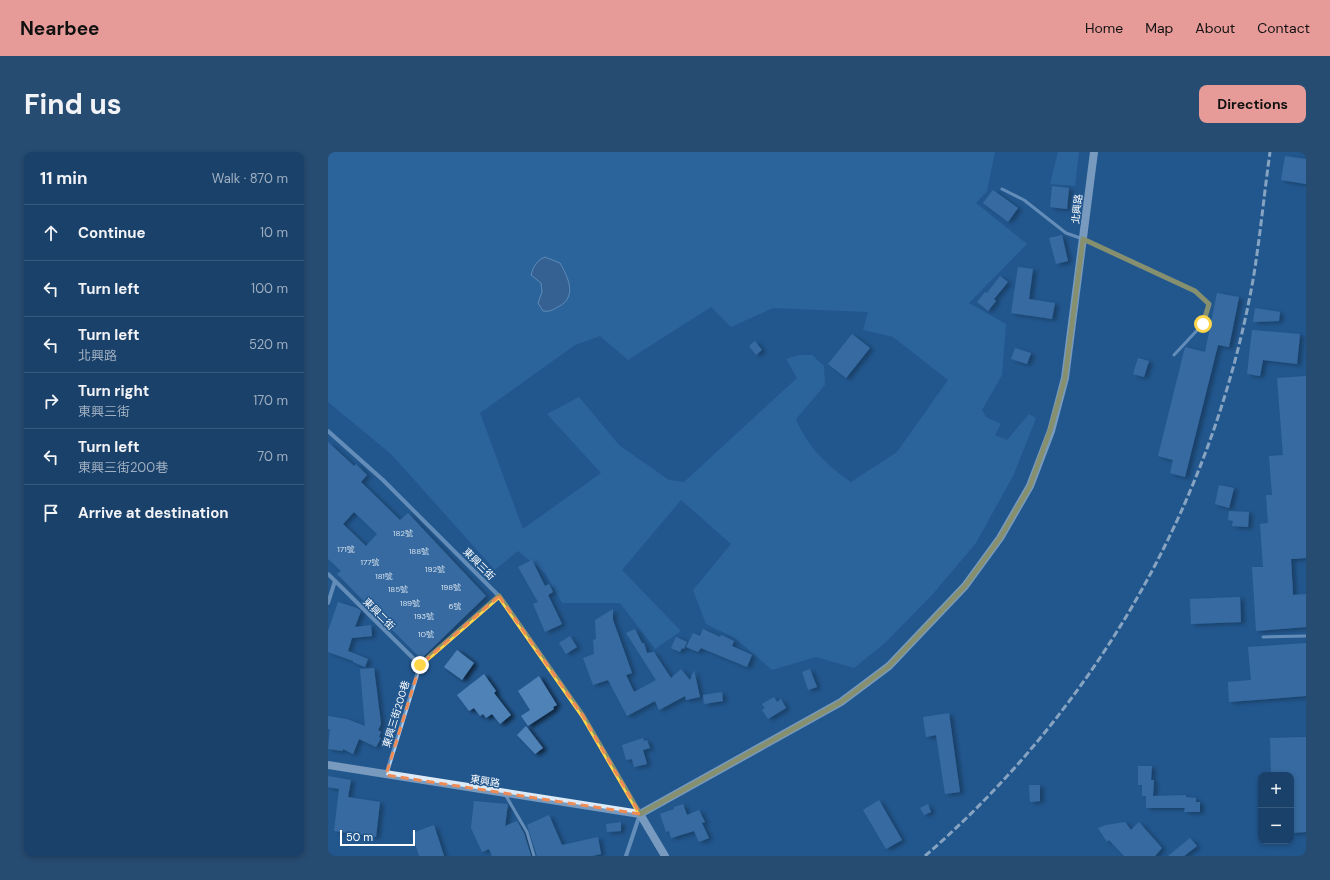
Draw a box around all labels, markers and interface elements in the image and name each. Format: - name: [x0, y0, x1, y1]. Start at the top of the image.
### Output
- text: Nearbee: [20, 16, 100, 41]
- text: Home: [1085, 19, 1123, 37]
- text: Map: [1145, 19, 1173, 37]
- text: About: [1195, 19, 1235, 37]
- text: Contact: [1257, 19, 1310, 37]
- button: Directions: [1199, 85, 1306, 123]
- text: Find us: [24, 86, 122, 123]
- text: 11 min: [40, 167, 88, 189]
- text: Walk · 870 m: [212, 170, 288, 187]
- street label: 北興路: [1069, 193, 1085, 225]
- icon: ahead: [40, 222, 62, 244]
- text: Continue: [78, 223, 146, 243]
- text: 10 m: [260, 224, 288, 241]
- icon: left: [40, 278, 62, 300]
- text: Turn left: [78, 279, 139, 299]
- text: 100 m: [251, 280, 288, 297]
- route start: [1194, 315, 1212, 333]
- text: Turn left: [78, 325, 139, 345]
- icon: left: [40, 334, 62, 356]
- text: 520 m: [249, 336, 288, 353]
- text: 北興路: [78, 347, 117, 364]
- text: Turn right: [78, 381, 149, 401]
- icon: right: [40, 390, 62, 412]
- text: 170 m: [253, 392, 288, 409]
- text: 東興三街: [78, 403, 130, 420]
- text: Turn left: [78, 437, 139, 457]
- icon: left: [40, 446, 62, 468]
- text: 70 m: [257, 448, 288, 465]
- text: 東興三街200巷: [78, 459, 168, 476]
- icon: arrive: [40, 502, 62, 524]
- text: Arrive at destination: [78, 503, 229, 523]
- house number: 182號: [393, 528, 413, 538]
- house number: 171號: [337, 544, 355, 554]
- street label: 東興三街: [460, 545, 498, 583]
- house number: 188號: [409, 546, 429, 556]
- house number: 177號: [360, 557, 380, 567]
- house number: 192號: [425, 564, 445, 574]
- house number: 181號: [375, 571, 393, 581]
- house number: 198號: [441, 582, 461, 592]
- house number: 185號: [388, 584, 408, 594]
- street label: 東興二街: [360, 595, 398, 633]
- house number: 189號: [400, 598, 420, 608]
- house number: 6號: [448, 601, 462, 611]
- house number: 193號: [414, 611, 434, 621]
- house number: 10號: [418, 629, 434, 639]
- route end: [411, 656, 429, 674]
- street label: 東興三街200巷: [380, 679, 412, 749]
- street label: 東興路: [469, 772, 501, 790]
- map controls: [1258, 772, 1294, 844]
- button: +: [1258, 772, 1294, 808]
- button: −: [1258, 808, 1294, 844]
- scale bar: [340, 828, 415, 847]
- text: 50 m: [346, 830, 373, 844]

